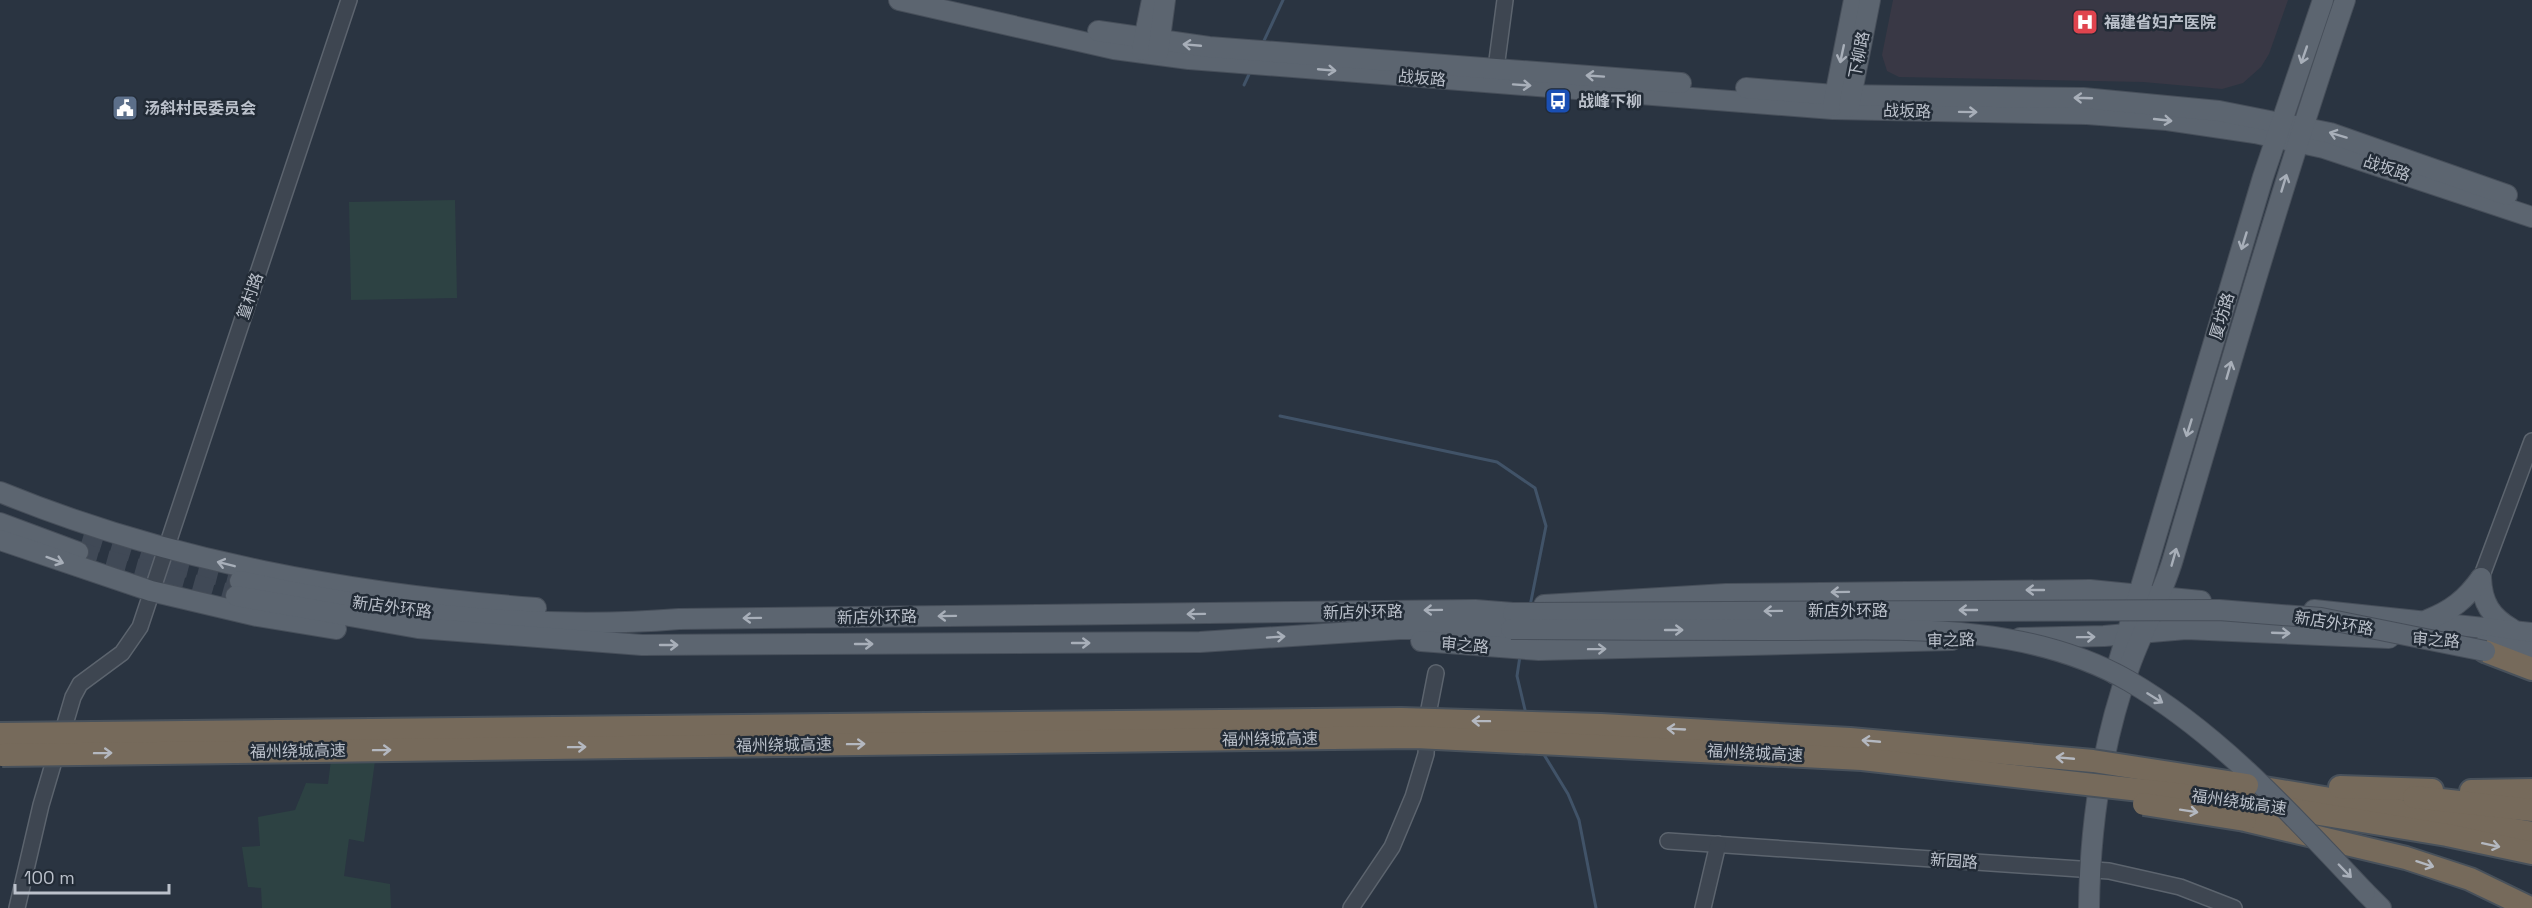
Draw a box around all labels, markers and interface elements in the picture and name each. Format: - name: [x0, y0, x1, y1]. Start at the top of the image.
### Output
- hospital icon: 福建省妇产医院: [2070, 7, 2100, 37]
- place label: 福建省妇产医院: [2104, 12, 2216, 33]
- street label: 下柳路: [1844, 29, 1874, 81]
- one-way arrow: [1183, 39, 1203, 50]
- one-way arrow: [1836, 45, 1848, 64]
- one-way arrow: [2297, 45, 2308, 64]
- one-way arrow: [1317, 65, 1337, 76]
- street label: 战坂路: [1397, 65, 1447, 91]
- one-way arrow: [1586, 70, 1606, 81]
- one-way arrow: [1511, 80, 1531, 91]
- bus stop icon: 战峰下柳: [1543, 86, 1573, 116]
- place label: 战峰下柳: [1578, 91, 1642, 112]
- public building icon: 汤斜村民委员会: [110, 93, 140, 123]
- one-way arrow: [2074, 93, 2094, 104]
- place label: 汤斜村民委员会: [144, 98, 256, 119]
- street label: 战坂路: [1883, 100, 1931, 122]
- one-way arrow: [1957, 106, 1977, 118]
- one-way arrow: [2152, 115, 2172, 126]
- one-way arrow: [2329, 129, 2348, 140]
- street label: 战坂路: [2361, 150, 2413, 186]
- one-way arrow: [2279, 174, 2290, 193]
- one-way arrow: [2238, 231, 2249, 250]
- street label: 篁村路: [232, 270, 268, 322]
- street label: 厦坊路: [2205, 290, 2239, 342]
- one-way arrow: [2224, 361, 2235, 380]
- one-way arrow: [2183, 418, 2194, 437]
- one-way arrow: [2169, 548, 2180, 567]
- one-way arrow: [45, 555, 64, 566]
- one-way arrow: [217, 557, 236, 569]
- one-way arrow: [2025, 584, 2045, 596]
- one-way arrow: [1830, 586, 1850, 598]
- street label: 新店外环路: [351, 592, 433, 622]
- street label: 新店外环路: [1808, 600, 1888, 621]
- street label: 新店外环路: [1323, 601, 1403, 623]
- one-way arrow: [1958, 604, 1978, 616]
- one-way arrow: [1424, 605, 1444, 616]
- one-way arrow: [1763, 605, 1783, 617]
- street label: 新店外环路: [837, 606, 917, 628]
- street label: 新店外环路: [2293, 606, 2375, 640]
- one-way arrow: [1187, 608, 1207, 620]
- one-way arrow: [938, 610, 958, 622]
- one-way arrow: [743, 612, 763, 624]
- one-way arrow: [1664, 624, 1684, 636]
- one-way arrow: [2270, 628, 2290, 639]
- street label: 审之路: [2411, 628, 2461, 652]
- street label: 审之路: [1927, 629, 1975, 651]
- one-way arrow: [2076, 631, 2096, 642]
- one-way arrow: [1266, 632, 1286, 643]
- street label: 审之路: [1440, 632, 1490, 658]
- one-way arrow: [1071, 637, 1091, 649]
- one-way arrow: [854, 638, 874, 650]
- one-way arrow: [659, 639, 679, 651]
- one-way arrow: [1587, 643, 1607, 655]
- one-way arrow: [2146, 691, 2163, 704]
- one-way arrow: [1472, 715, 1492, 727]
- one-way arrow: [1667, 723, 1687, 734]
- street label: 福州绕城高速: [1222, 728, 1318, 750]
- street label: 福州绕城高速: [736, 734, 832, 756]
- one-way arrow: [1861, 735, 1881, 746]
- one-way arrow: [845, 738, 865, 750]
- street label: 福州绕城高速: [250, 740, 346, 762]
- street label: 福州绕城高速: [1707, 740, 1803, 766]
- one-way arrow: [566, 742, 586, 753]
- one-way arrow: [371, 744, 391, 756]
- one-way arrow: [92, 748, 112, 759]
- one-way arrow: [2056, 752, 2075, 763]
- street label: 福州绕城高速: [2190, 785, 2288, 819]
- one-way arrow: [2179, 806, 2198, 817]
- one-way arrow: [2481, 839, 2500, 851]
- street label: 新园路: [1929, 849, 1979, 873]
- scale bar: [15, 857, 170, 895]
- one-way arrow: [2415, 859, 2434, 870]
- one-way arrow: [2338, 863, 2352, 878]
- text: 100 m: [24, 866, 75, 889]

